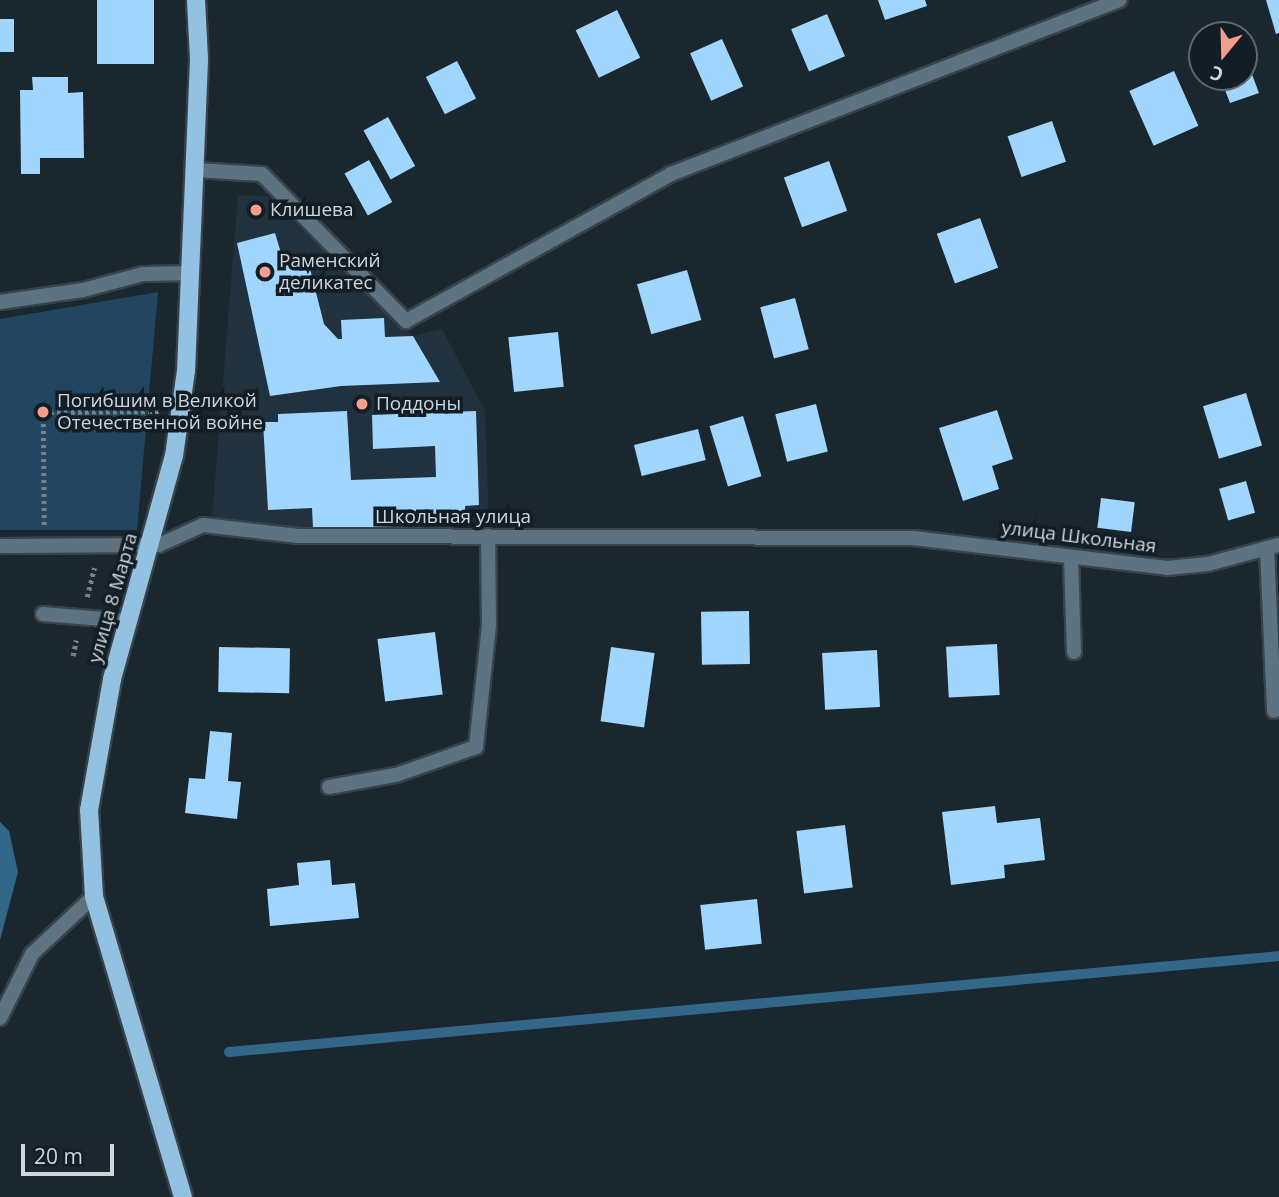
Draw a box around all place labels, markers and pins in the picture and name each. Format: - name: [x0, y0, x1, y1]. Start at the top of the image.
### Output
- place label: Клишева: [270, 199, 354, 221]
- marker: Клишева: [248, 202, 264, 218]
- place label: Раменский деликатес: [279, 250, 381, 294]
- marker: Раменский деликатес: [257, 264, 273, 280]
- place label: Погибшим в Великой Отечественной войне: [57, 390, 263, 434]
- place label: Поддоны: [376, 393, 461, 415]
- marker: Поддоны: [354, 396, 370, 412]
- marker: Погибшим в Великой Отечественной войне: [35, 404, 51, 420]

